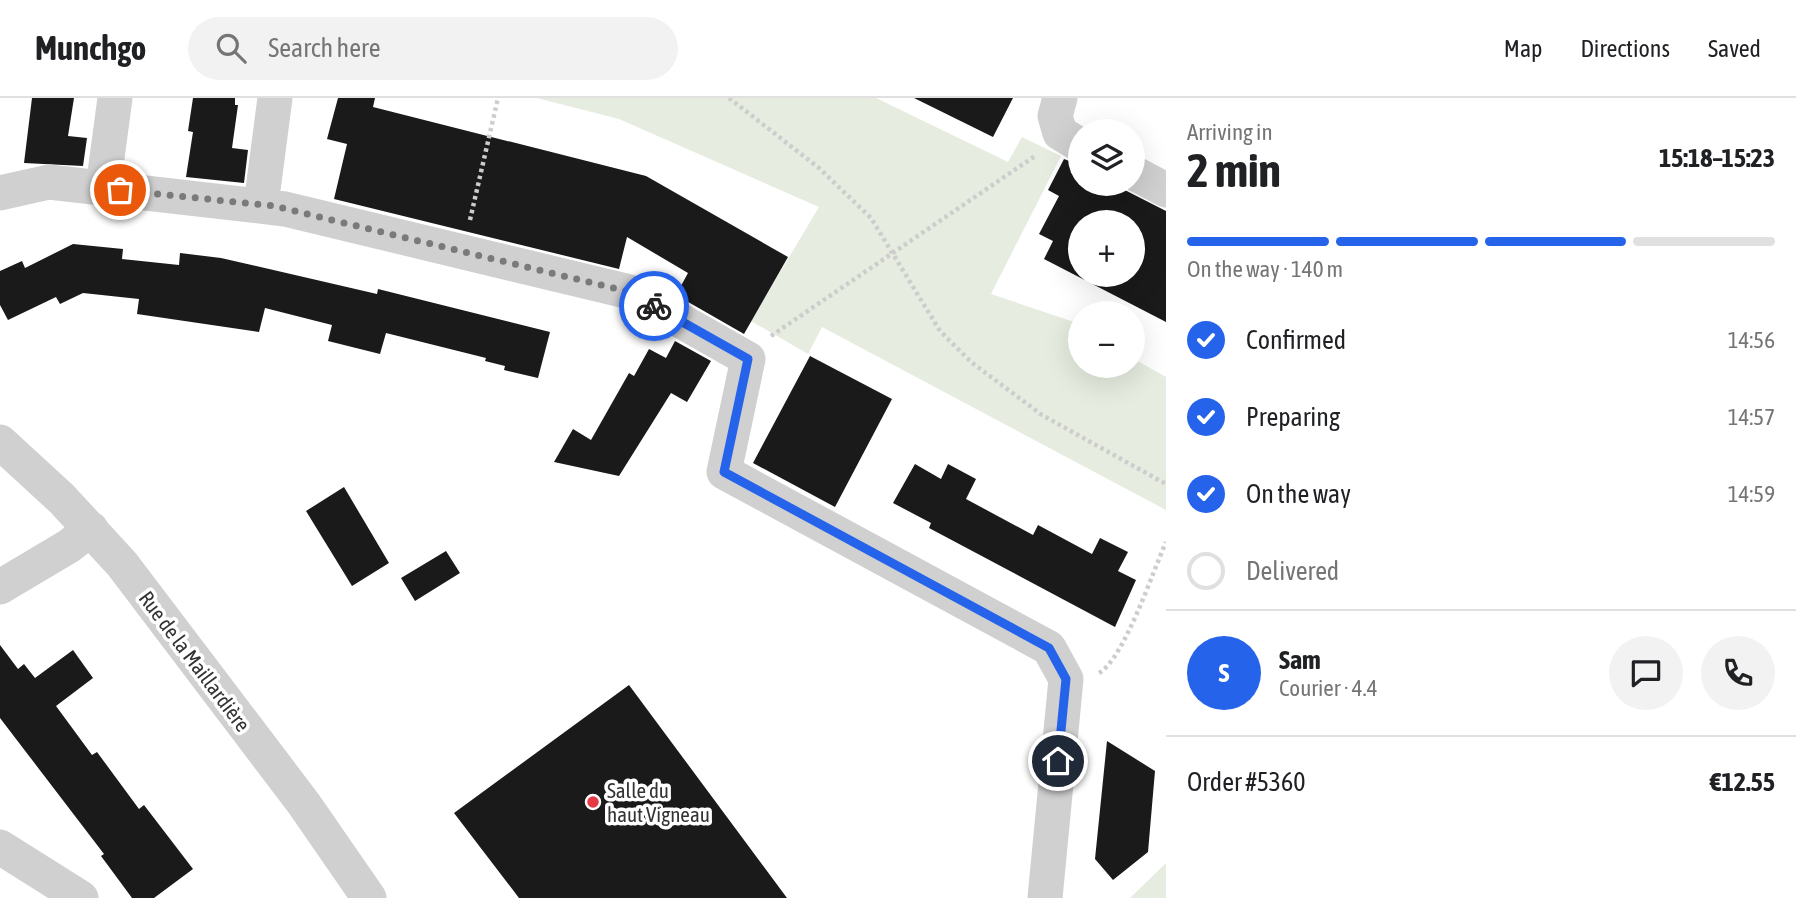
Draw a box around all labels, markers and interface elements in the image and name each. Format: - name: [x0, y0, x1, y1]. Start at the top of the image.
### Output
- search box: [188, 17, 678, 80]
- text: Munchgo: [35, 29, 146, 67]
- icon: search: [212, 29, 250, 67]
- text: Search here: [268, 33, 380, 63]
- text: Map: [1504, 35, 1542, 62]
- text: Directions: [1580, 35, 1670, 62]
- text: Saved: [1708, 35, 1761, 62]
- map controls: [1068, 119, 1145, 378]
- button: layers: [1068, 119, 1145, 196]
- text: Arriving in: [1187, 119, 1273, 145]
- text: 15:18–15:23: [1659, 143, 1775, 173]
- text: 2 min: [1187, 144, 1281, 197]
- pin: [90, 160, 150, 220]
- icon: bag: [101, 171, 139, 209]
- button: +: [1068, 210, 1145, 287]
- text: On the way · 140 m: [1187, 256, 1343, 282]
- courier: [619, 271, 689, 341]
- icon: bike: [635, 287, 673, 325]
- button: −: [1068, 301, 1145, 378]
- icon: check: [1187, 321, 1225, 359]
- text: Confirmed: [1246, 325, 1346, 355]
- text: 14:56: [1728, 327, 1775, 353]
- icon: check: [1187, 398, 1225, 436]
- text: Preparing: [1246, 402, 1340, 432]
- text: 14:57: [1728, 404, 1775, 430]
- icon: check: [1187, 475, 1225, 513]
- text: On the way: [1246, 479, 1351, 509]
- text: 14:59: [1728, 481, 1775, 507]
- text: Delivered: [1246, 556, 1339, 586]
- street label: Rue de la Maillardière: [134, 586, 256, 736]
- button: chat: [1609, 636, 1683, 710]
- button: phone: [1701, 636, 1775, 710]
- text: Sam: [1279, 645, 1321, 675]
- text: S: [1219, 658, 1229, 688]
- text: Courier · 4.4: [1279, 675, 1378, 701]
- pin: [1028, 731, 1088, 791]
- icon: home: [1039, 742, 1077, 780]
- text: Order #5360: [1187, 767, 1306, 797]
- text: €12.55: [1710, 767, 1775, 797]
- place label: Salle du haut Vigneau: [607, 778, 710, 826]
- marker: Salle du haut Vigneau: [585, 794, 601, 810]

